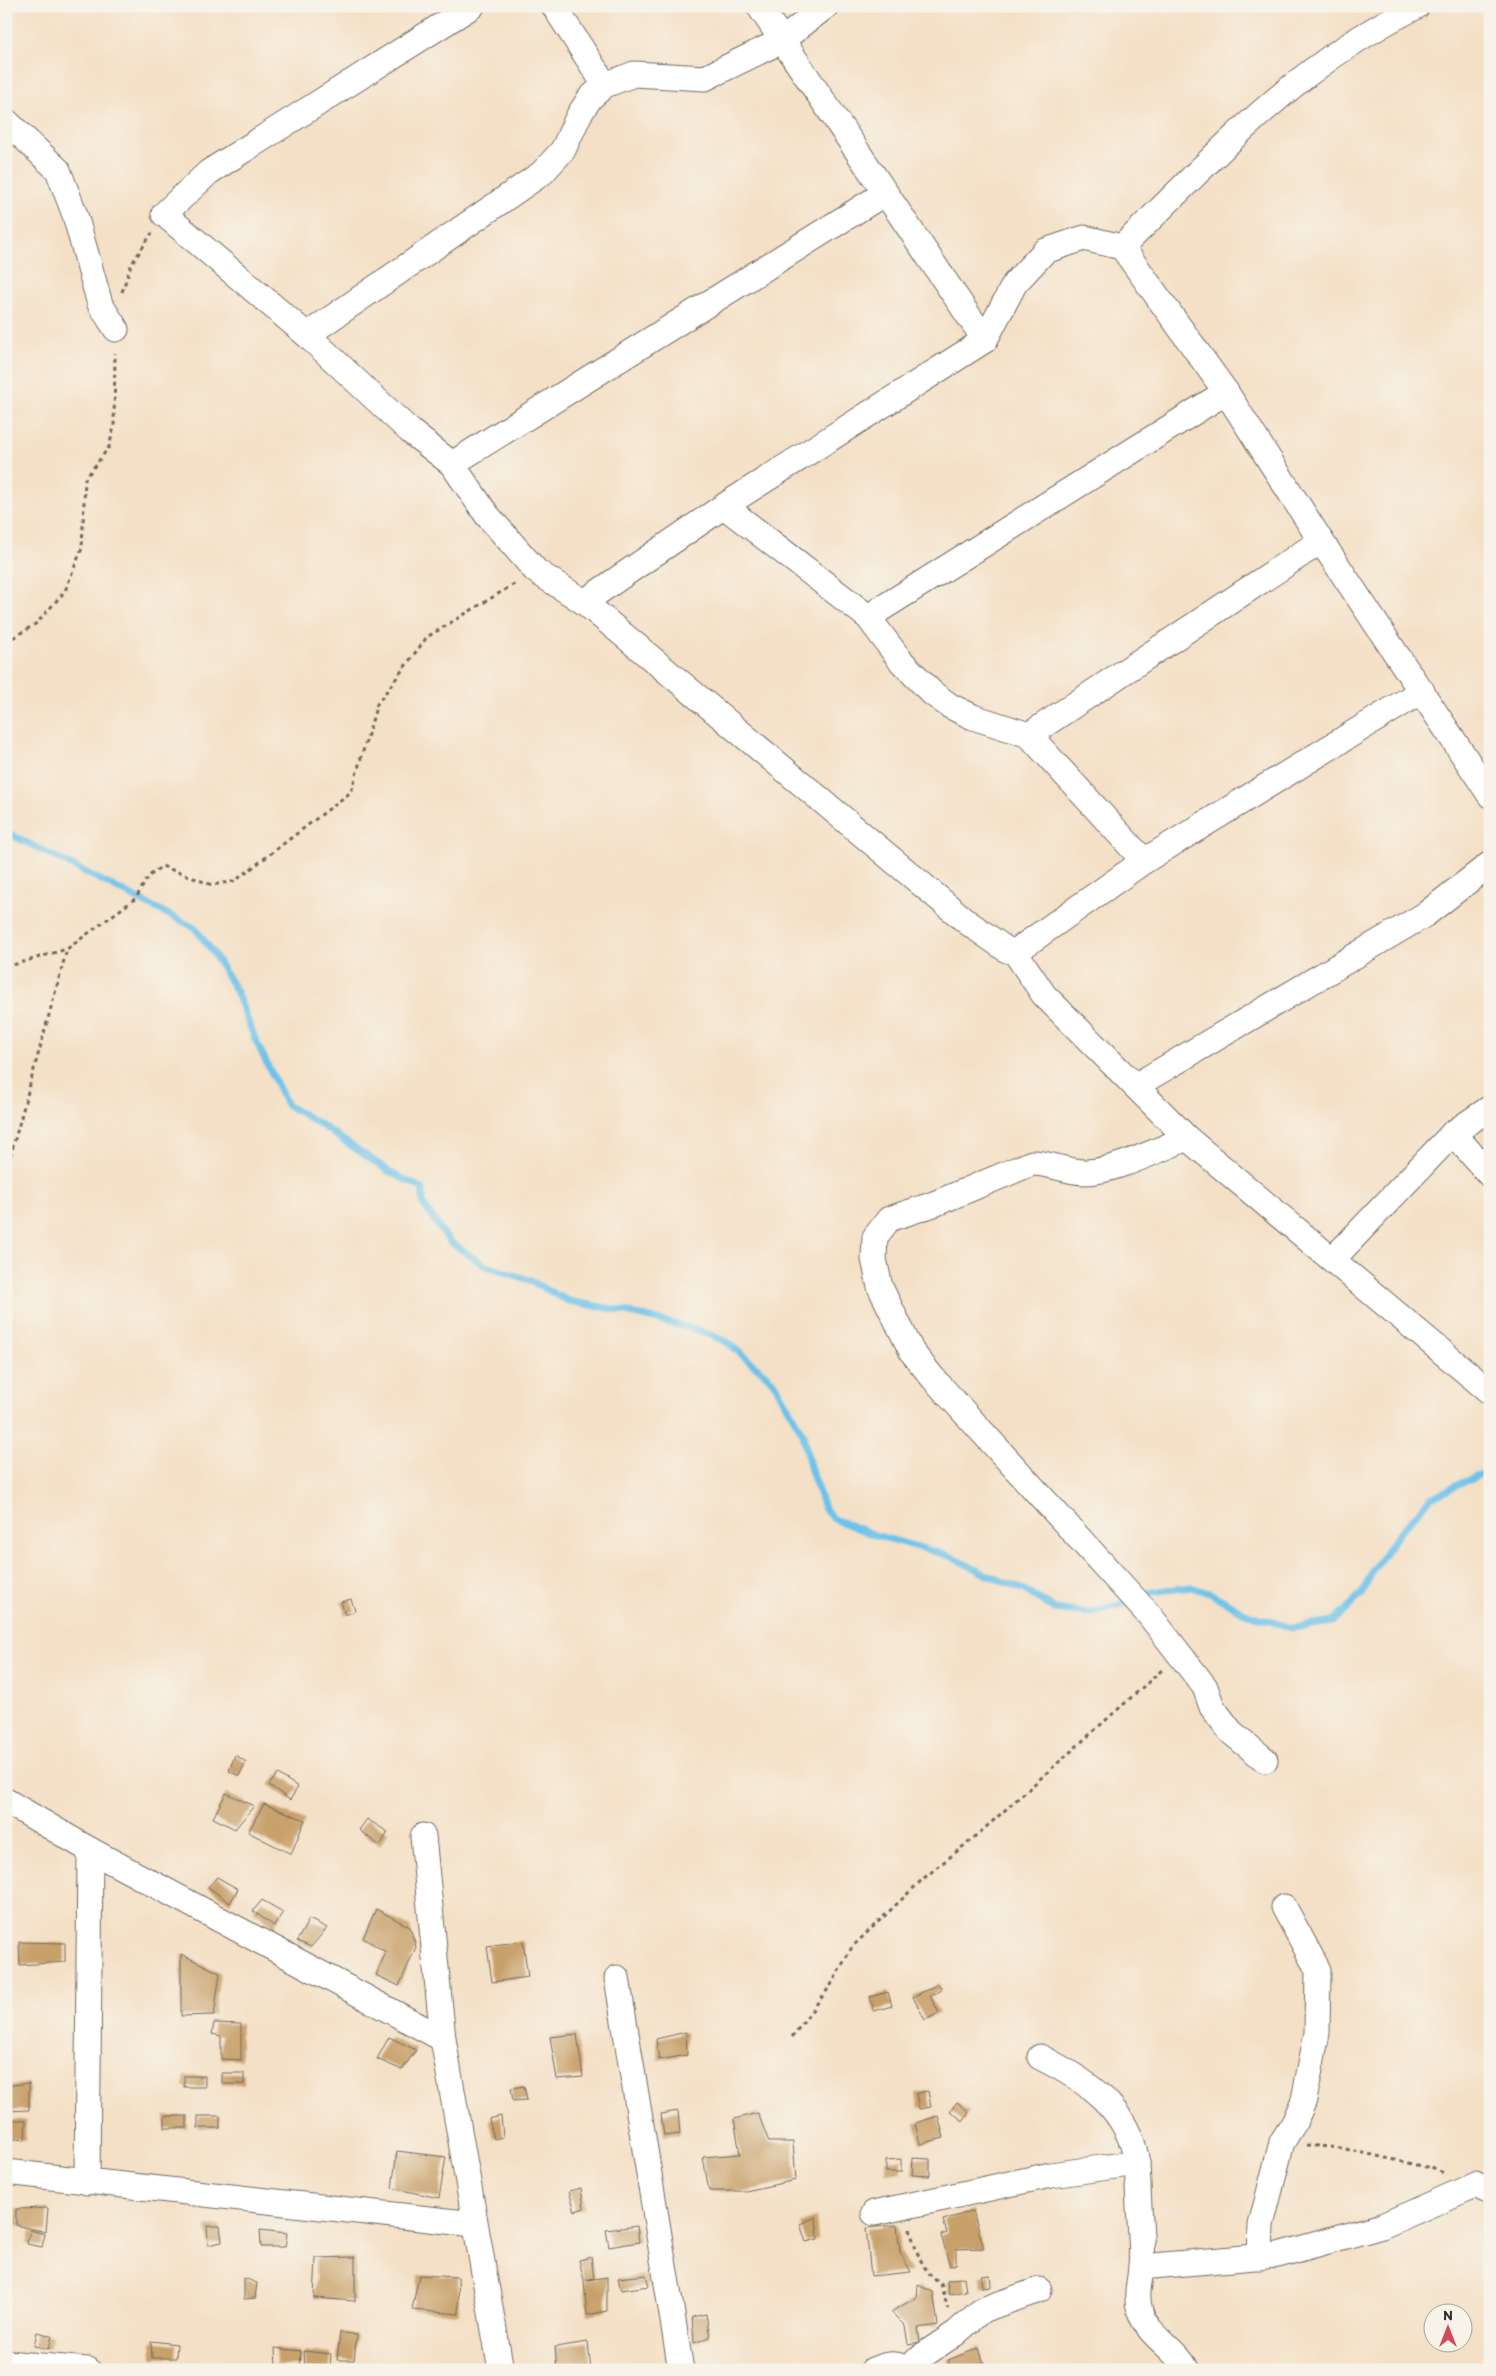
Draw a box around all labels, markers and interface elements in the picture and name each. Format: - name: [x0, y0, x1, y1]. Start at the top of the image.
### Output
- north arrow: [1424, 2304, 1474, 2354]
- text: N: [1443, 2307, 1453, 2324]

